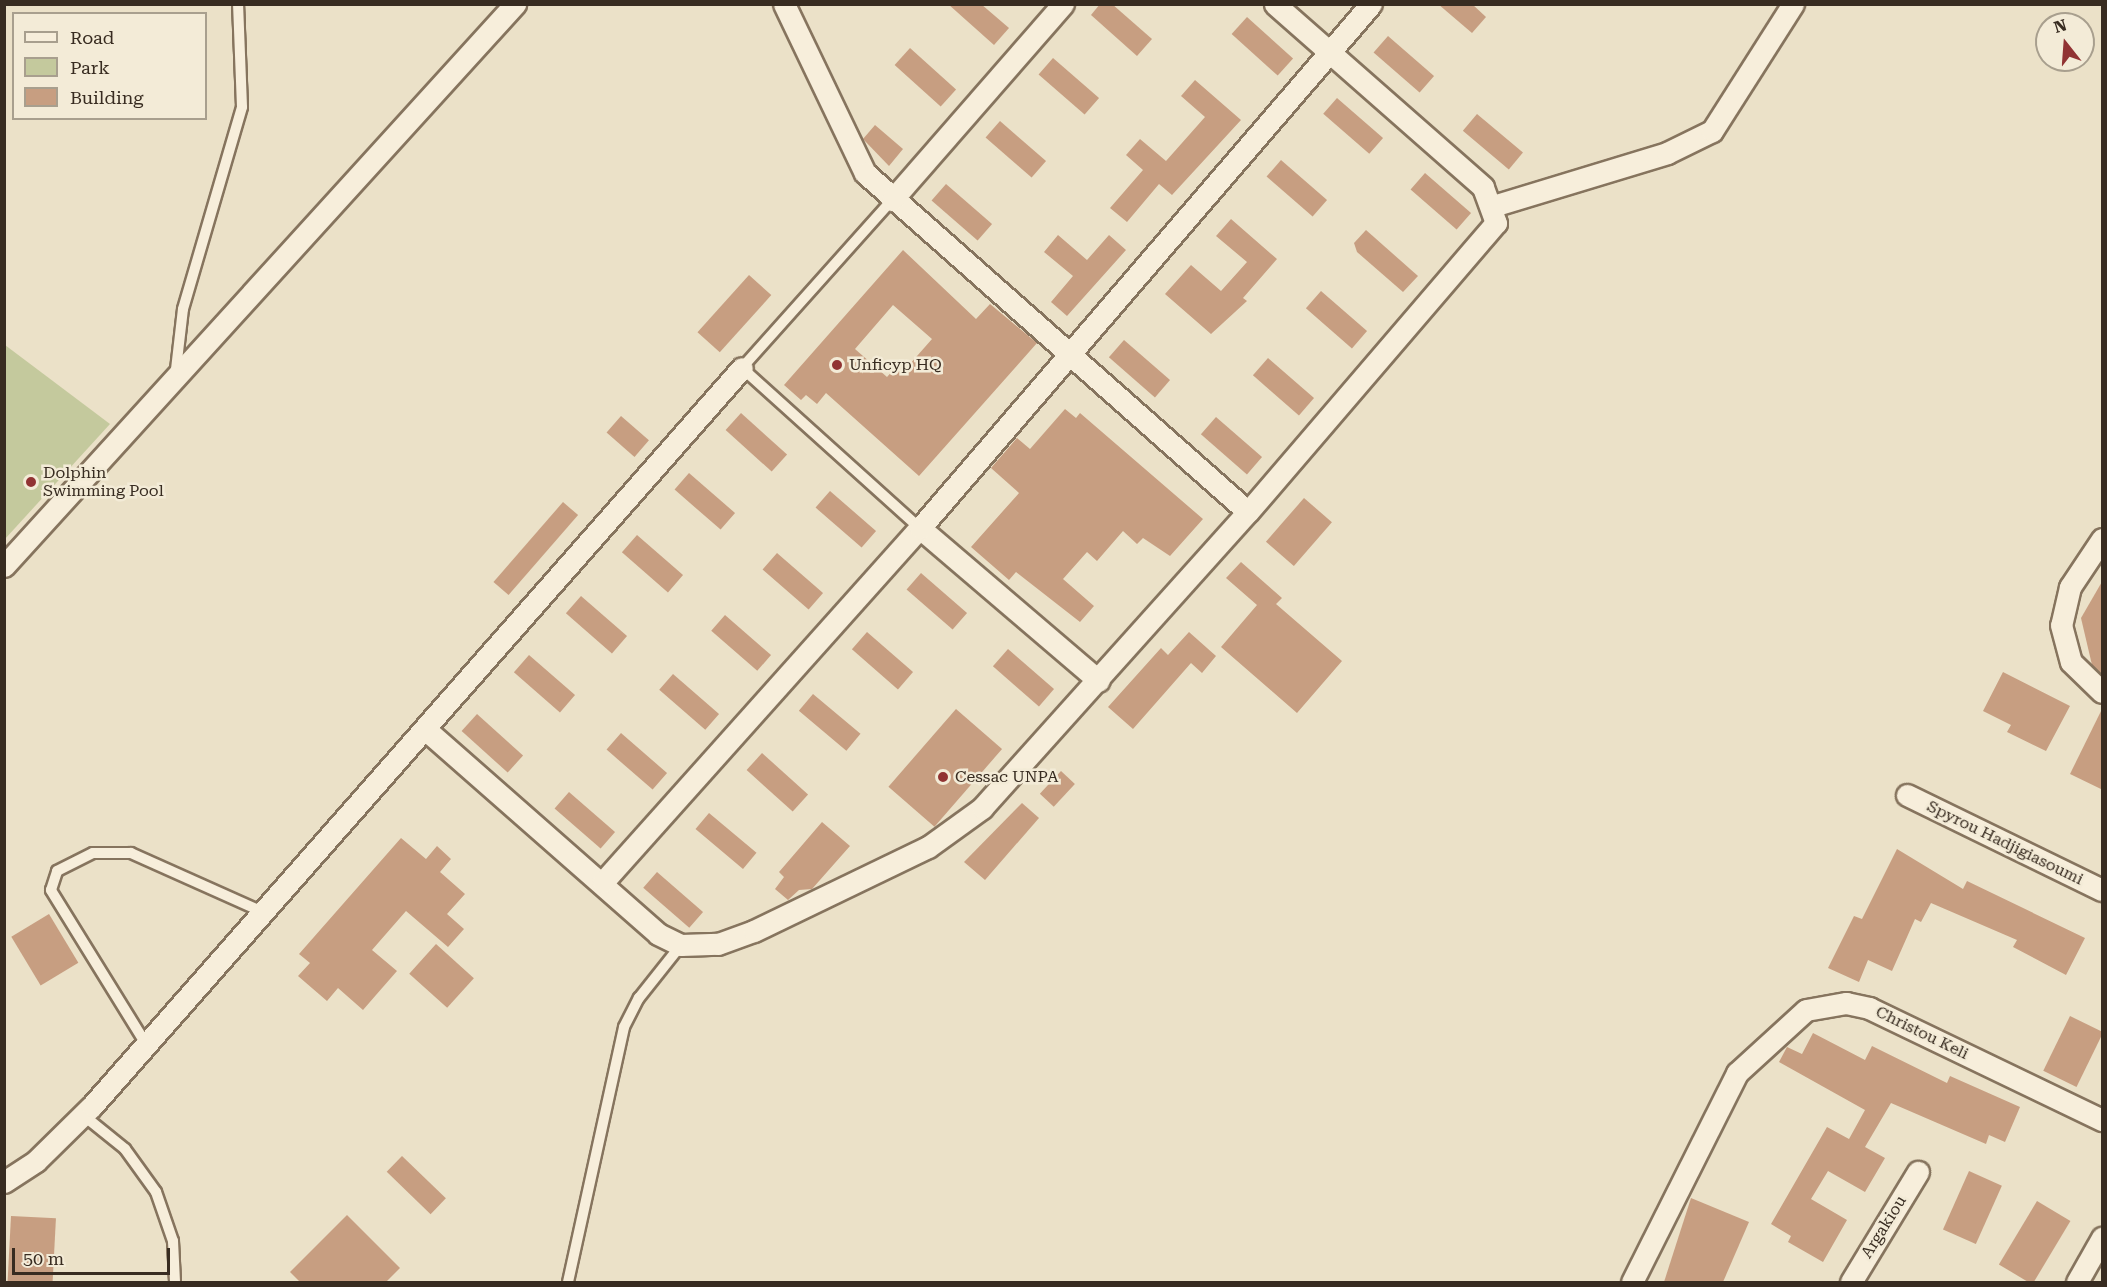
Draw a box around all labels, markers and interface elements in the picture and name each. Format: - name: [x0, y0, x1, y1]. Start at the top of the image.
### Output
- legend: [12, 12, 207, 120]
- north arrow: [2035, 12, 2095, 72]
- text: N: [2051, 15, 2069, 37]
- text: Road: [70, 27, 114, 48]
- text: Park: [70, 57, 110, 78]
- text: Building: [70, 87, 144, 108]
- place label: Unficyp HQ: [849, 355, 942, 375]
- marker: Unficyp HQ: [830, 358, 844, 372]
- place label: Dolphin Swimming Pool: [43, 463, 164, 501]
- marker: Dolphin Swimming Pool: [24, 475, 38, 489]
- place label: Cessac UNPA: [955, 767, 1058, 787]
- marker: Cessac UNPA: [936, 770, 950, 784]
- street label: Spyrou Hadjigiasoumi: [1924, 797, 2086, 889]
- street label: Christou Keli: [1872, 1002, 1972, 1064]
- street label: Argakiou: [1857, 1192, 1911, 1262]
- scale bar: [15, 1236, 172, 1274]
- text: 50 m: [23, 1248, 64, 1269]

